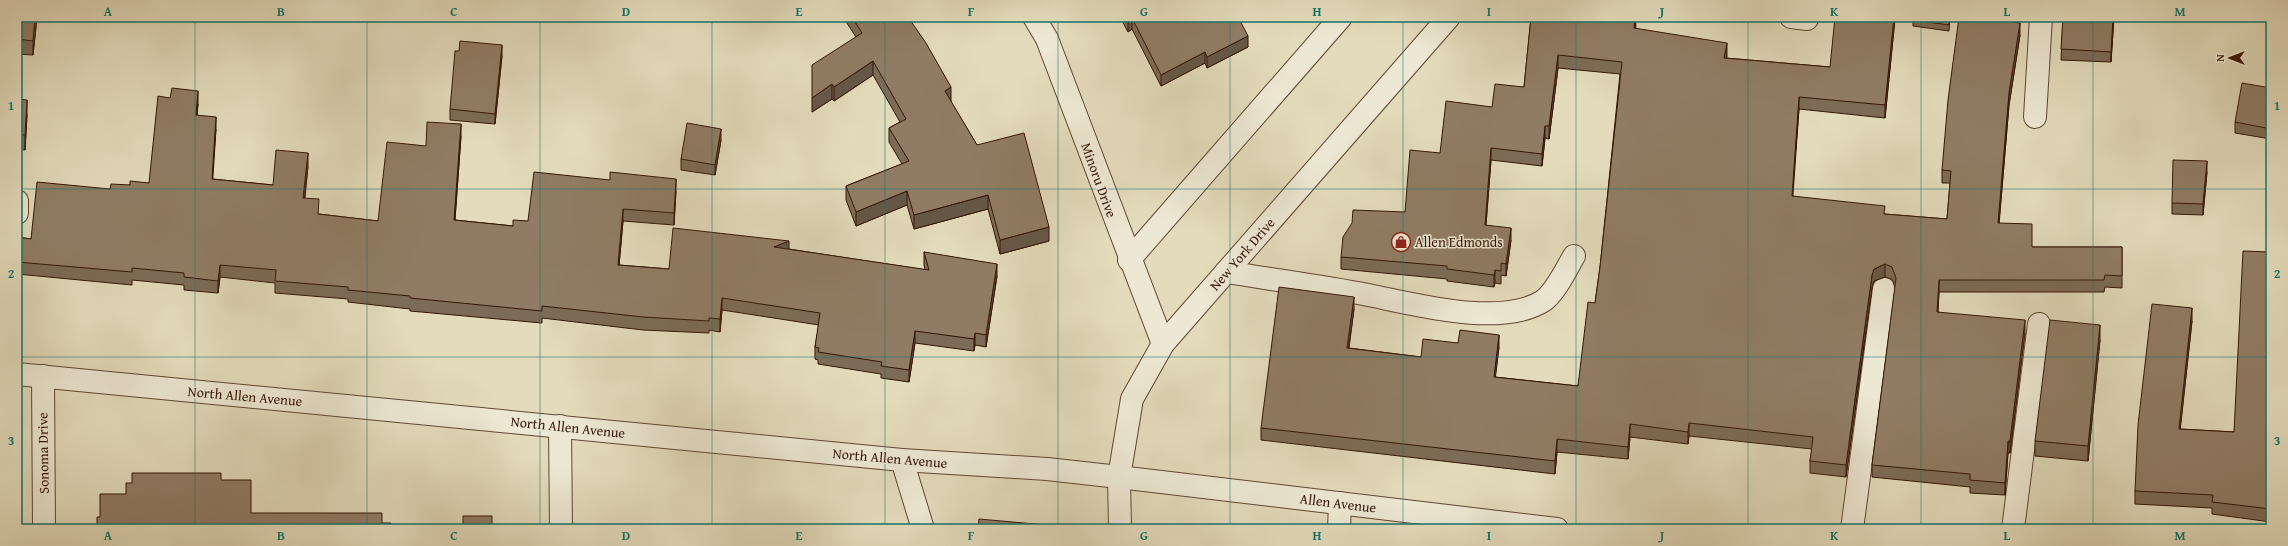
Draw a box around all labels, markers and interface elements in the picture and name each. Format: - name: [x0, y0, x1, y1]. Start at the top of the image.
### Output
- text: A: [104, 2, 113, 21]
- text: B: [277, 2, 285, 21]
- text: C: [450, 2, 458, 21]
- text: D: [622, 2, 630, 21]
- text: E: [796, 2, 803, 21]
- text: F: [968, 2, 975, 21]
- text: G: [1140, 2, 1148, 21]
- text: H: [1312, 2, 1322, 21]
- text: I: [1487, 2, 1491, 21]
- text: J: [1658, 2, 1665, 21]
- text: K: [1830, 2, 1839, 21]
- text: L: [2004, 2, 2011, 21]
- text: M: [2174, 2, 2186, 21]
- north arrow: [2210, 38, 2250, 78]
- text: N: [2212, 54, 2228, 62]
- text: 1: [8, 96, 14, 115]
- text: 1: [2274, 96, 2280, 115]
- street label: Minoru Drive: [1076, 140, 1122, 221]
- street label: New York Drive: [1205, 213, 1280, 295]
- shop icon: Allen Edmonds: [1390, 231, 1412, 253]
- place label: Allen Edmonds: [1415, 232, 1503, 252]
- text: 2: [8, 264, 15, 283]
- text: 2: [2274, 264, 2281, 283]
- street label: North Allen Avenue: [187, 381, 303, 411]
- street label: North Allen Avenue: [510, 411, 627, 443]
- street label: Sonoma Drive: [32, 412, 54, 494]
- text: 3: [8, 431, 14, 450]
- text: 3: [2274, 431, 2280, 450]
- street label: North Allen Avenue: [832, 443, 948, 473]
- street label: Allen Avenue: [1299, 488, 1378, 518]
- text: A: [104, 526, 113, 545]
- text: B: [277, 526, 285, 545]
- text: C: [450, 526, 458, 545]
- text: D: [622, 526, 630, 545]
- text: E: [796, 526, 803, 545]
- text: F: [968, 526, 975, 545]
- text: G: [1140, 526, 1148, 545]
- text: H: [1312, 526, 1322, 545]
- text: I: [1487, 526, 1491, 545]
- text: J: [1658, 526, 1665, 545]
- text: K: [1830, 526, 1839, 545]
- text: L: [2004, 526, 2011, 545]
- text: M: [2174, 526, 2186, 545]

